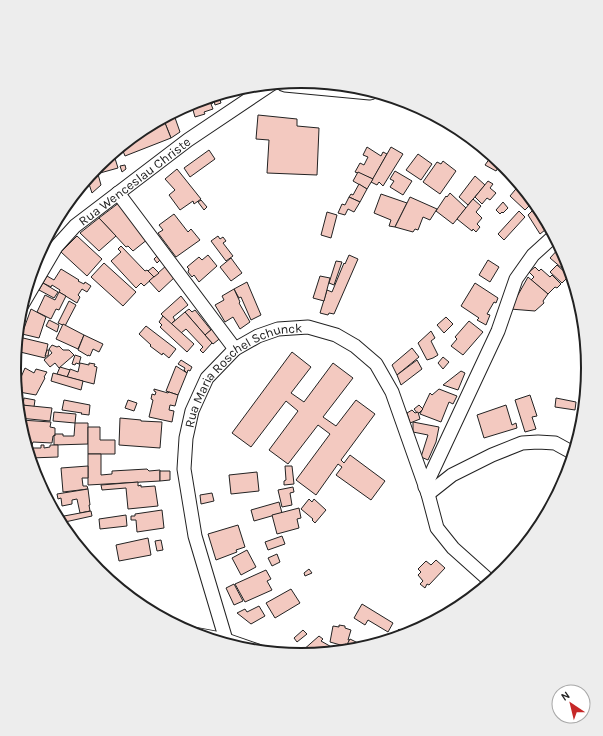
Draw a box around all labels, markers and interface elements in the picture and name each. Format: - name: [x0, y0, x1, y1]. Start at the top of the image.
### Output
- street label: Rua Wenceslau Christe: [75, 133, 193, 228]
- street label: Rua Maria Roschel Schunck: [181, 320, 303, 429]
- north arrow: [551, 684, 591, 724]
- text: N: [559, 689, 573, 704]

